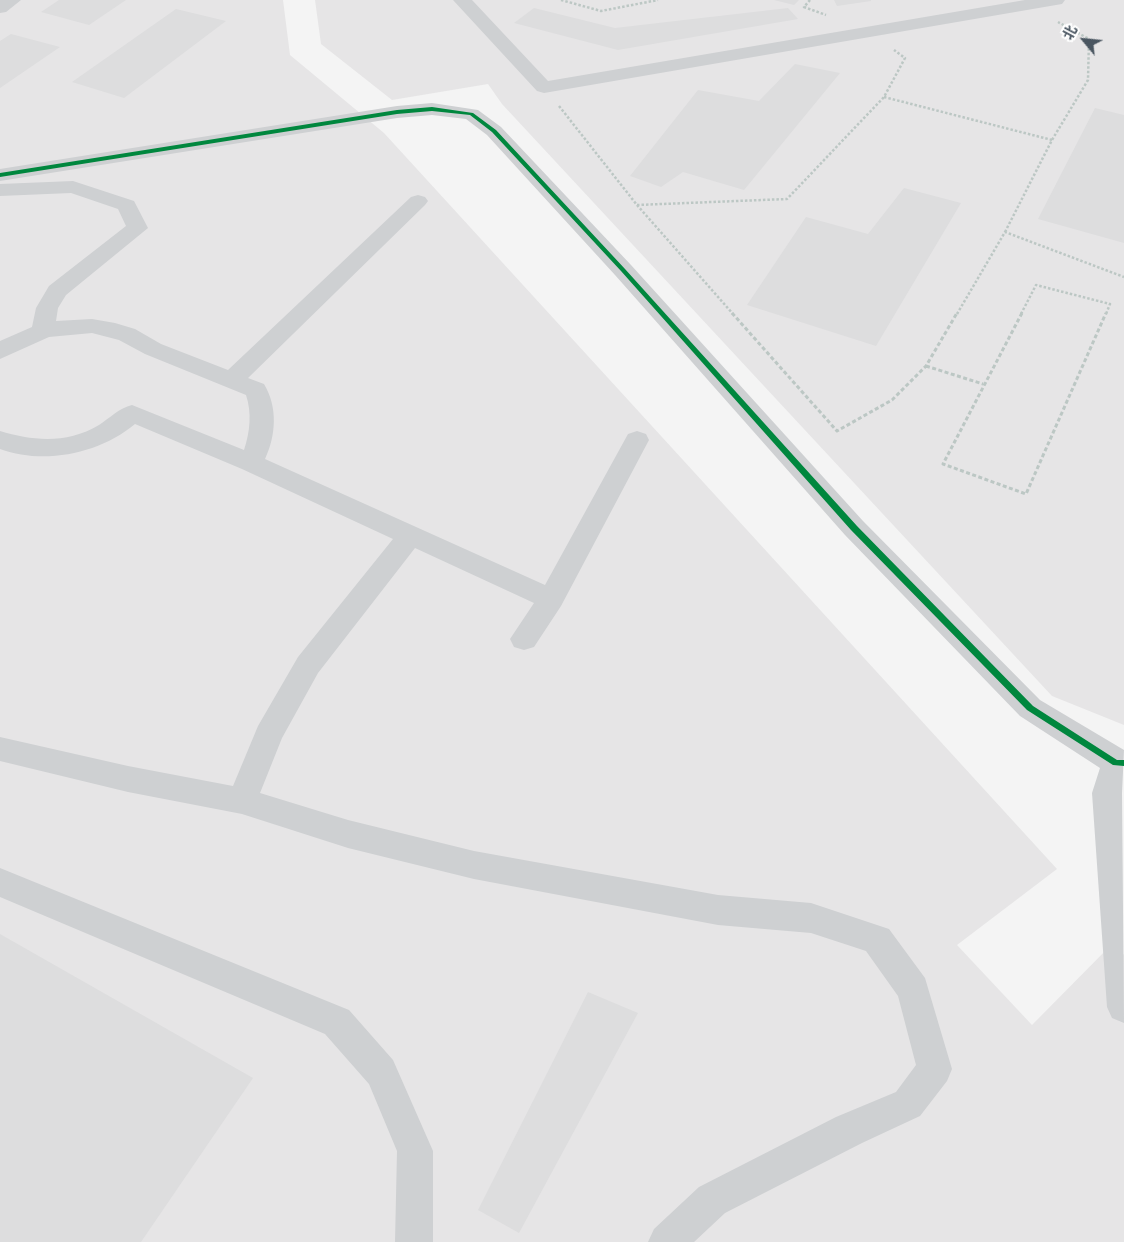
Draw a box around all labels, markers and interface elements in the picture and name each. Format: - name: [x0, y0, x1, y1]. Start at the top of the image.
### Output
- north arrow: [1059, 15, 1109, 65]
- text: 北: [1060, 23, 1081, 43]

